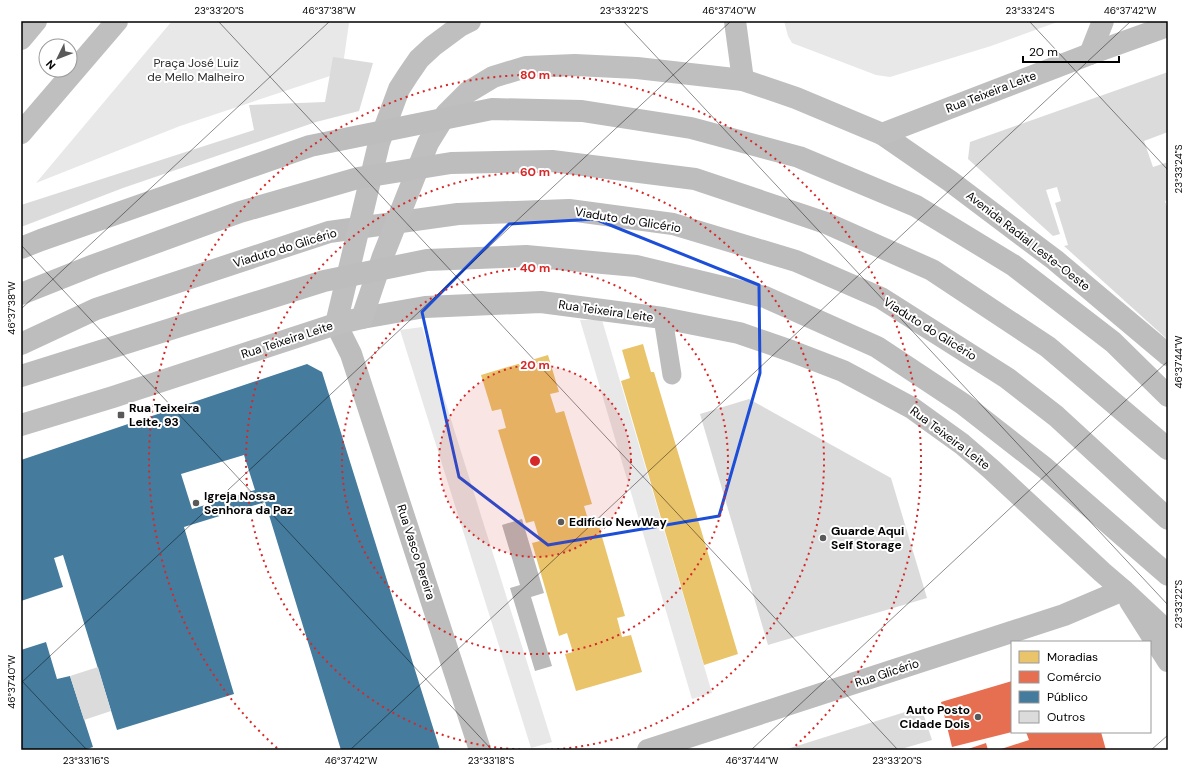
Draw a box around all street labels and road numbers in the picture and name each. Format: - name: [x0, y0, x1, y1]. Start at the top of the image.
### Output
- street label: Rua Teixeira Leite: [943, 67, 1039, 117]
- street label: Avenida Radial Leste-Oeste: [963, 188, 1093, 295]
- street label: Viaduto do Glicério: [574, 204, 682, 236]
- street label: Viaduto do Glicério: [231, 225, 339, 271]
- street label: Viaduto do Glicério: [880, 294, 980, 364]
- street label: Rua Teixeira Leite: [557, 296, 655, 326]
- street label: Rua Teixeira Leite: [239, 318, 335, 362]
- street label: Rua Teixeira Leite: [907, 403, 993, 473]
- street label: Rua Vasco Pereira: [393, 502, 439, 602]
- street label: Rua Glicério: [853, 655, 921, 691]

